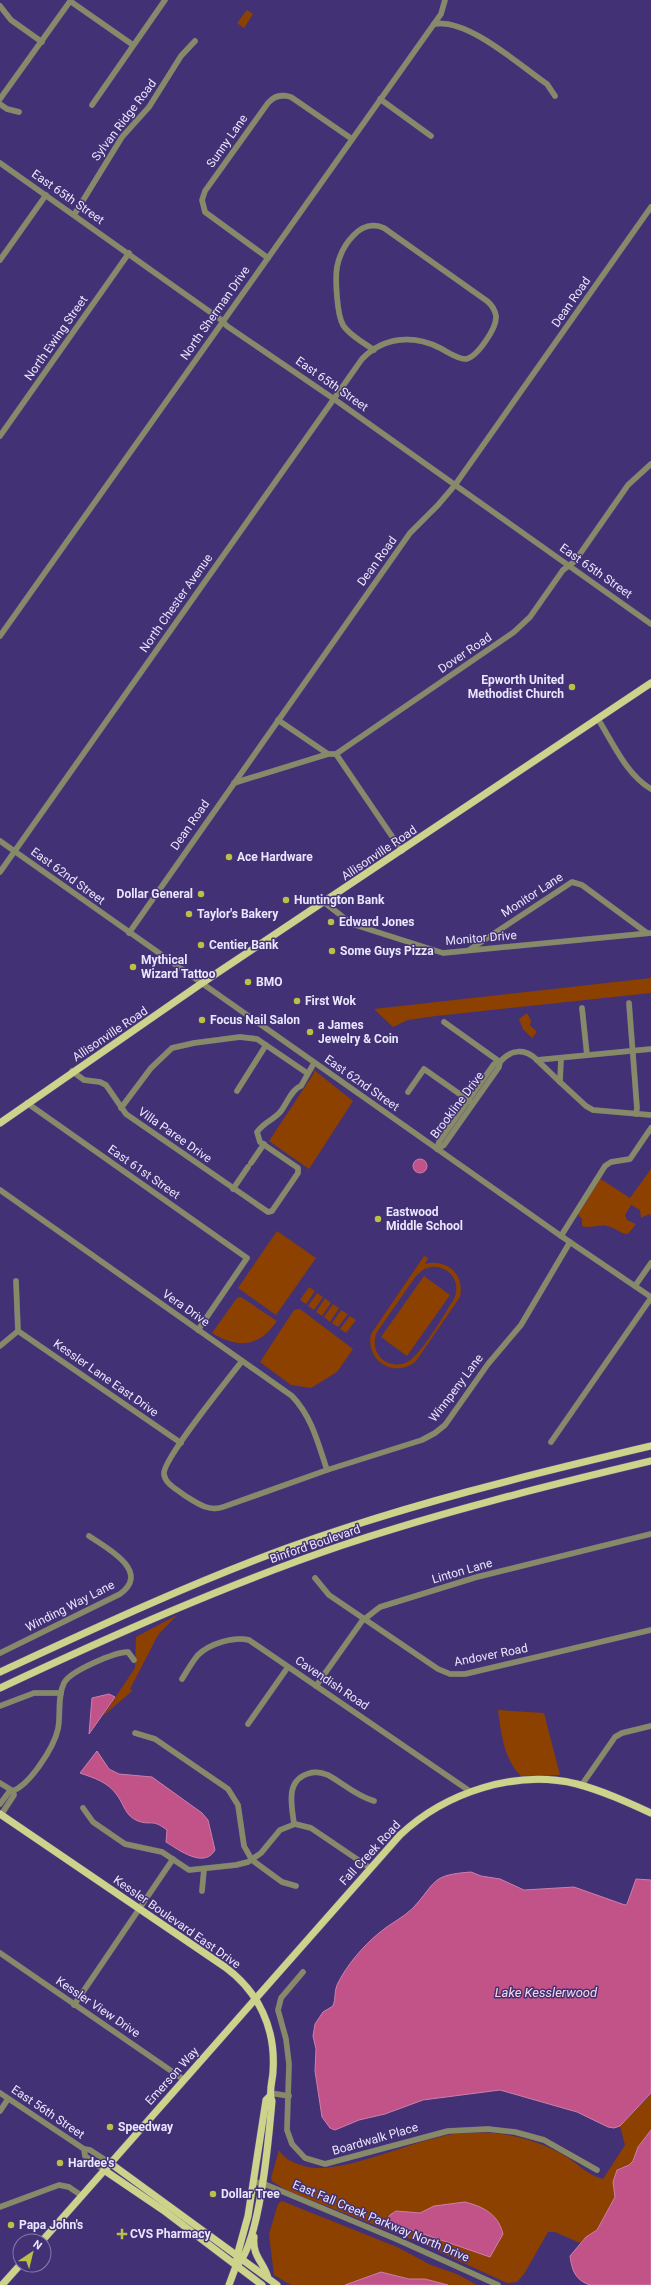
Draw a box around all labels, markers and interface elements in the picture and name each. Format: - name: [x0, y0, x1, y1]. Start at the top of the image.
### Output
- street label: Sylvan Ridge Road: [89, 77, 159, 163]
- street label: Sunny Lane: [204, 112, 250, 170]
- street label: East 65th Street: [29, 167, 107, 227]
- street label: North Sherman Drive: [177, 263, 253, 363]
- street label: Dean Road: [549, 274, 593, 330]
- street label: North Ewing Street: [22, 293, 90, 383]
- street label: East 65th Street: [293, 354, 371, 414]
- street label: Dean Road: [354, 533, 400, 589]
- street label: East 65th Street: [557, 541, 635, 601]
- street label: North Chester Avenue: [137, 551, 215, 655]
- street label: Dover Road: [436, 630, 494, 676]
- place label: Epworth United Methodist Church: [468, 673, 564, 701]
- marker: Epworth United Methodist Church: [567, 682, 577, 692]
- street label: Dean Road: [168, 797, 212, 853]
- street label: Allisonville Road: [339, 823, 419, 883]
- street label: East 62nd Street: [28, 844, 108, 908]
- place label: Ace Hardware: [237, 850, 313, 864]
- marker: Ace Hardware: [224, 852, 234, 862]
- street label: Monitor Lane: [499, 870, 565, 920]
- place label: Dollar General: [117, 887, 193, 901]
- marker: Dollar General: [196, 889, 206, 899]
- place label: Huntington Bank: [294, 893, 385, 907]
- marker: Huntington Bank: [281, 895, 291, 905]
- place label: Taylor's Bakery: [197, 907, 279, 921]
- marker: Taylor's Bakery: [184, 909, 194, 919]
- place label: Edward Jones: [339, 915, 415, 929]
- marker: Edward Jones: [326, 917, 336, 927]
- street label: Monitor Drive: [445, 928, 517, 948]
- place label: Centier Bank: [209, 938, 279, 952]
- marker: Centier Bank: [196, 940, 206, 950]
- place label: Some Guys Pizza: [340, 944, 434, 958]
- marker: Some Guys Pizza: [327, 946, 337, 956]
- place label: Mythical Wizard Tattoo: [141, 953, 216, 981]
- marker: Mythical Wizard Tattoo: [128, 962, 138, 972]
- place label: BMO: [256, 975, 282, 989]
- marker: BMO: [243, 977, 253, 987]
- place label: First Wok: [305, 994, 356, 1008]
- marker: First Wok: [292, 996, 302, 1006]
- street label: Allisonville Road: [70, 1004, 150, 1064]
- place label: Focus Nail Salon: [210, 1013, 300, 1027]
- marker: Focus Nail Salon: [197, 1015, 207, 1025]
- place label: a James Jewelry & Coin: [318, 1018, 399, 1046]
- marker: a James Jewelry & Coin: [305, 1027, 315, 1037]
- street label: East 62nd Street: [322, 1052, 402, 1114]
- street label: Brookline Drive: [427, 1069, 487, 1141]
- street label: Villa Paree Drive: [136, 1104, 214, 1166]
- street label: East 61st Street: [105, 1142, 183, 1202]
- place label: Eastwood Middle School: [386, 1205, 463, 1233]
- marker: Eastwood Middle School: [373, 1214, 383, 1224]
- street label: Vera Drive: [160, 1287, 212, 1329]
- street label: Kessler Lane East Drive: [51, 1336, 161, 1420]
- street label: Winnpeny Lane: [426, 1351, 486, 1425]
- street label: Binford Boulevard: [268, 1522, 362, 1566]
- street label: Linton Lane: [430, 1556, 494, 1586]
- street label: Winding Way Lane: [23, 1578, 117, 1634]
- street label: Andover Road: [453, 1641, 529, 1669]
- street label: Cavendish Road: [292, 1653, 372, 1713]
- street label: Fall Creek Road: [337, 1818, 403, 1888]
- street label: Kessler Boulevard East Drive: [111, 1873, 243, 1971]
- street label: Kessler View Drive: [53, 1974, 143, 2040]
- water label: Lake Kesslerwood: [495, 1985, 598, 2000]
- street label: Emerson Way: [142, 2044, 202, 2108]
- street label: East 56th Street: [9, 2082, 87, 2142]
- place label: Speedway: [118, 2120, 174, 2134]
- street label: Boardwalk Place: [330, 2120, 420, 2158]
- marker: Speedway: [105, 2122, 115, 2132]
- place label: Hardee's: [68, 2156, 114, 2170]
- marker: Hardee's: [55, 2158, 65, 2168]
- street label: East Fall Creek Parkway North Drive: [291, 2177, 471, 2265]
- place label: Dollar Tree: [221, 2187, 280, 2201]
- marker: Dollar Tree: [208, 2189, 218, 2199]
- place label: Papa John's: [19, 2218, 83, 2232]
- marker: Papa John's: [6, 2220, 16, 2230]
- place label: CVS Pharmacy: [130, 2227, 211, 2241]
- marker: CVS Pharmacy: [117, 2229, 127, 2239]
- north arrow: [12, 2233, 52, 2273]
- text: N: [31, 2238, 45, 2253]

